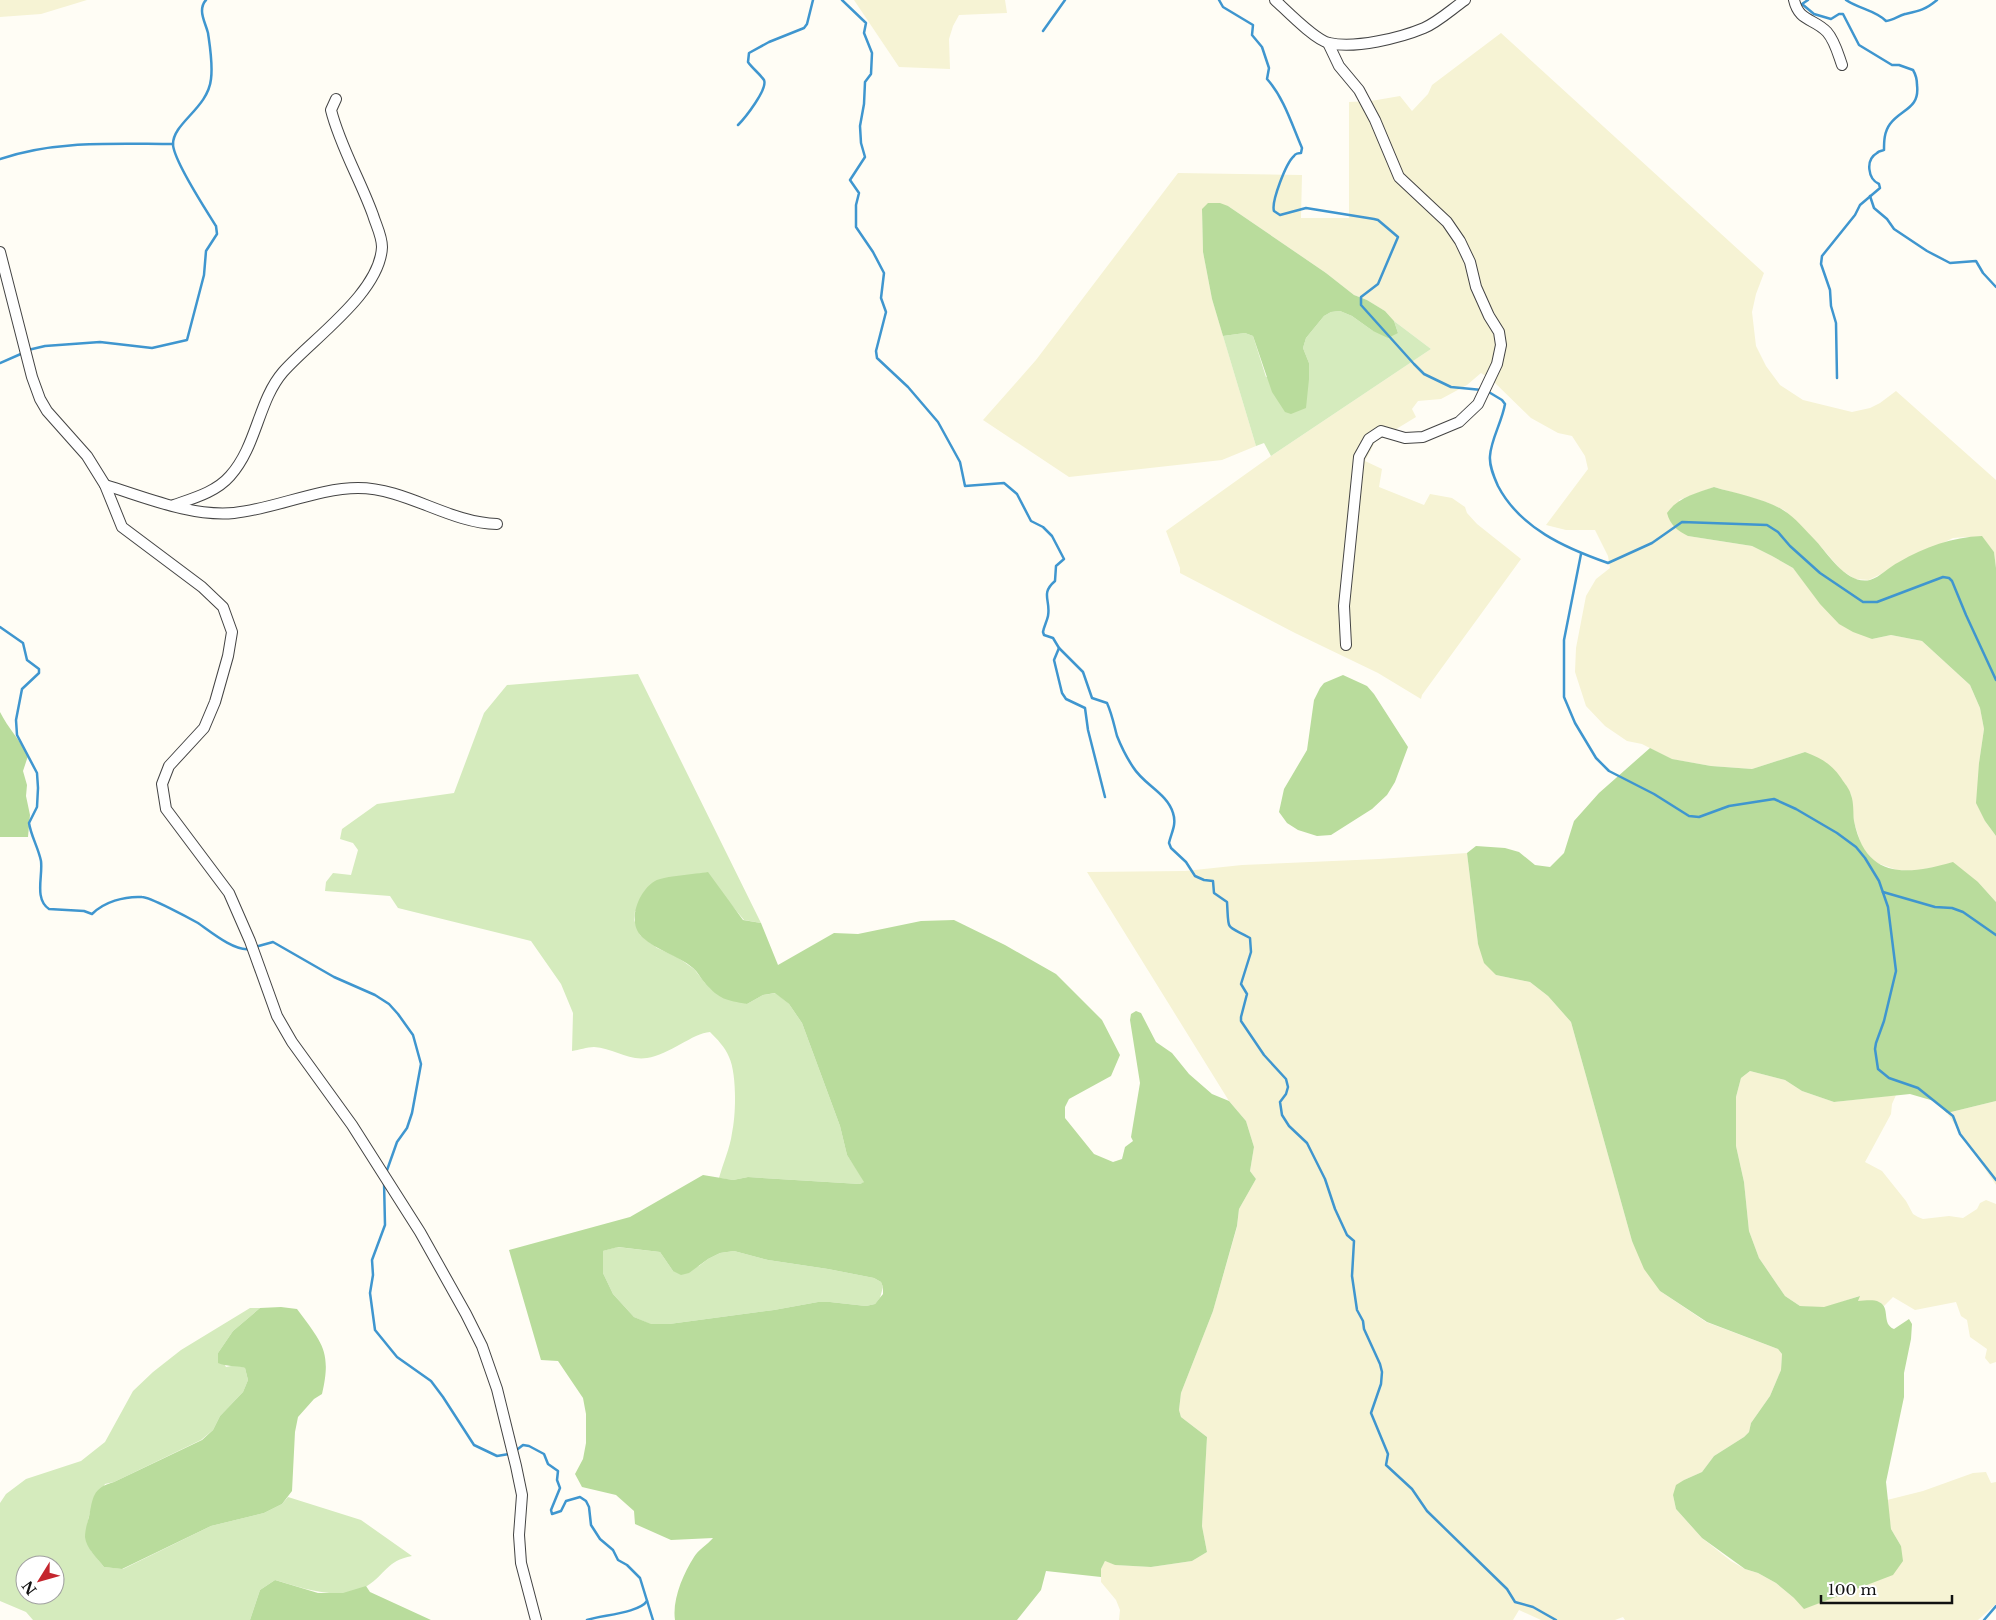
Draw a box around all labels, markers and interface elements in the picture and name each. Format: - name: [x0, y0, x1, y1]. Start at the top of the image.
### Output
- north arrow: [15, 1555, 65, 1605]
- scale bar: [1821, 1572, 1952, 1604]
- text: N: [18, 1577, 41, 1598]
- text: 100 m: [1828, 1580, 1877, 1599]

